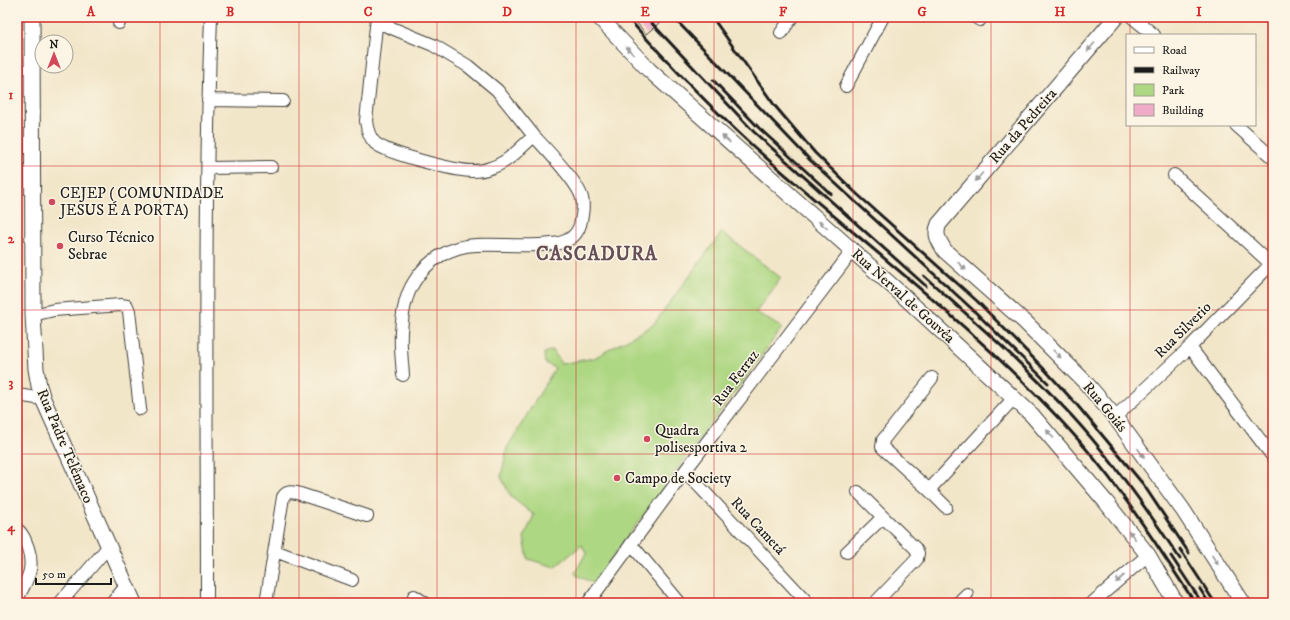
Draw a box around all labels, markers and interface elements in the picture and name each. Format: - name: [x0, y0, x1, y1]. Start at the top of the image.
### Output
- text: A: [86, 4, 96, 20]
- text: B: [226, 4, 234, 20]
- text: C: [364, 4, 373, 20]
- text: D: [502, 4, 512, 20]
- text: E: [640, 4, 650, 20]
- text: F: [779, 4, 788, 20]
- text: G: [917, 4, 927, 20]
- text: H: [1055, 4, 1066, 20]
- text: I: [1196, 4, 1202, 20]
- north arrow: [34, 34, 74, 74]
- legend: [1126, 34, 1256, 126]
- text: N: [49, 38, 59, 52]
- one-way arrow: [1086, 41, 1095, 52]
- text: Road: [1162, 43, 1187, 58]
- one-way arrow: [626, 46, 635, 56]
- text: Railway: [1162, 63, 1200, 78]
- text: Park: [1162, 83, 1184, 98]
- street label: Rua da Pedreira: [985, 84, 1061, 168]
- text: 1: [9, 87, 14, 103]
- text: Building: [1162, 103, 1203, 118]
- one-way arrow: [721, 134, 731, 143]
- one-way arrow: [975, 172, 984, 183]
- place label: CEJEP ( COMUNIDADE JESUS É A PORTA): [58, 184, 224, 220]
- marker: CEJEP ( COMUNIDADE JESUS É A PORTA): [47, 197, 57, 207]
- one-way arrow: [818, 221, 828, 230]
- place label: Curso Técnico Sebrae: [68, 228, 154, 264]
- text: 2: [8, 231, 15, 247]
- marker: Curso Técnico Sebrae: [55, 241, 65, 251]
- district label: CASCADURA: [536, 243, 658, 266]
- street label: Rua Nerval de Gouvêa: [847, 245, 959, 348]
- one-way arrow: [957, 261, 967, 271]
- street label: Rua Silverio: [1151, 298, 1215, 362]
- street label: Rua Ferraz: [709, 346, 764, 410]
- one-way arrow: [1052, 349, 1062, 359]
- text: 3: [9, 375, 14, 391]
- street label: Rua Goiás: [1078, 378, 1132, 436]
- street label: Rua Padre Telêmaco: [32, 386, 98, 506]
- place label: Quadra polisesportiva 2: [654, 421, 748, 457]
- one-way arrow: [1045, 429, 1054, 440]
- marker: Quadra polisesportiva 2: [642, 434, 652, 444]
- one-way arrow: [1137, 448, 1145, 458]
- place label: Campo de Society: [625, 469, 732, 488]
- marker: Campo de Society: [612, 473, 622, 483]
- street label: Rua Cametá: [727, 493, 790, 559]
- text: 4: [6, 519, 15, 536]
- one-way arrow: [1128, 529, 1137, 540]
- one-way arrow: [1211, 555, 1219, 565]
- scale bar: [36, 560, 111, 586]
- text: 50 m: [42, 567, 66, 582]
- one-way arrow: [1115, 574, 1125, 584]

